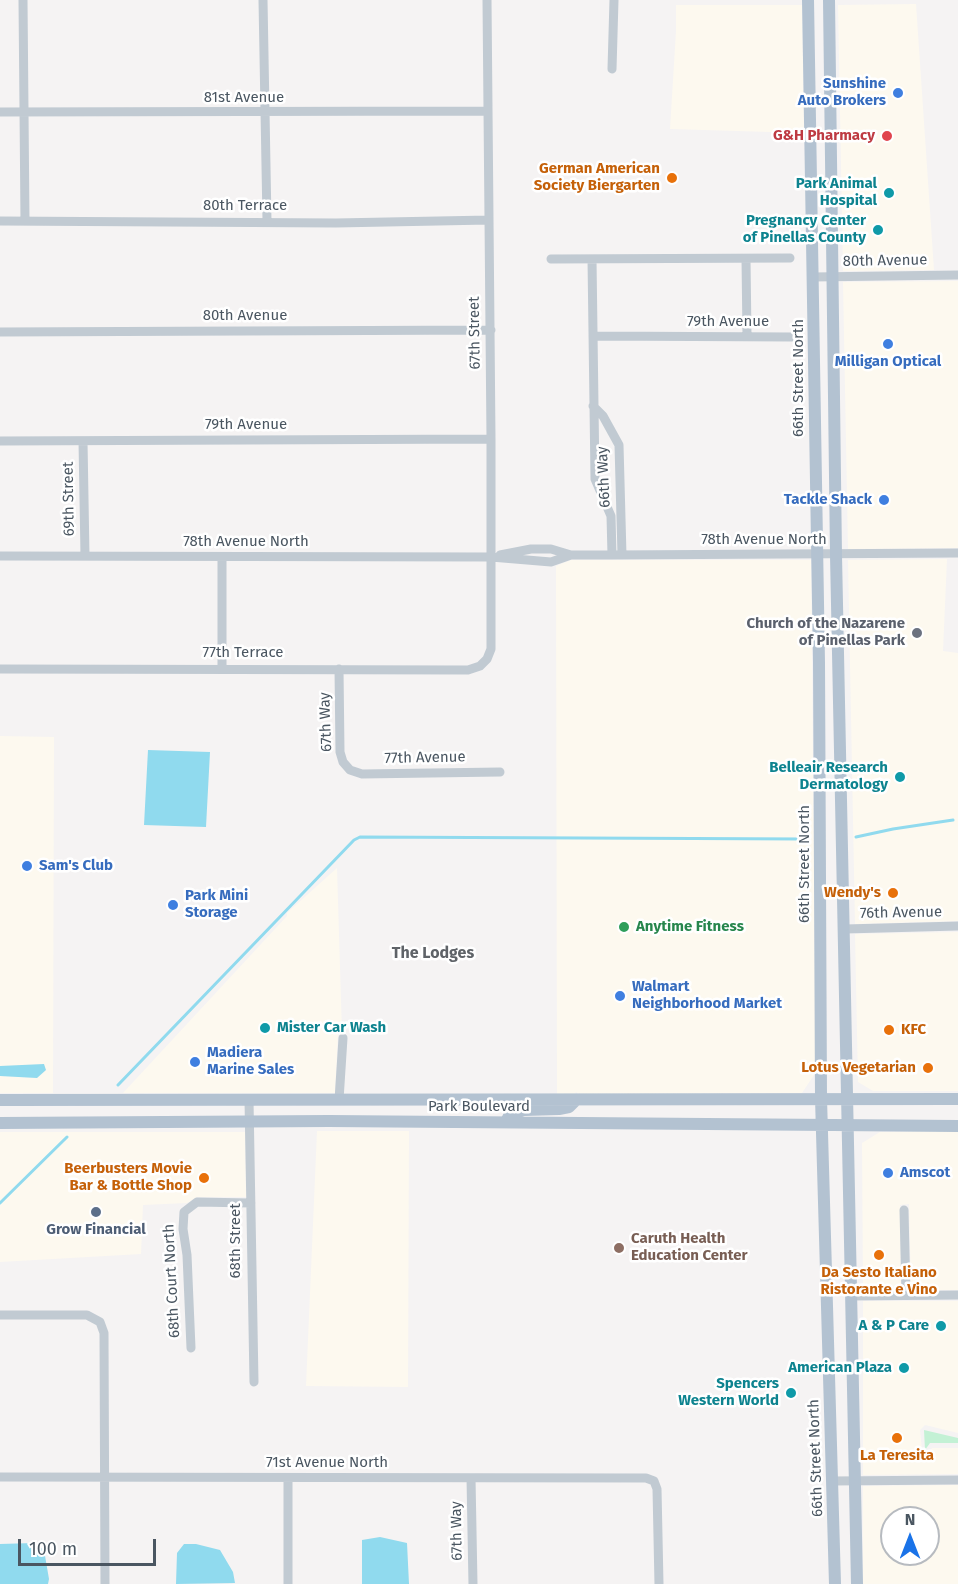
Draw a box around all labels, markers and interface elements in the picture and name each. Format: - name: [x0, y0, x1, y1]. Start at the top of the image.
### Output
- place label: Sunshine Auto Brokers: [798, 75, 886, 110]
- marker: Sunshine Auto Brokers: [891, 86, 905, 100]
- street label: 81st Avenue: [204, 89, 284, 107]
- place label: G&H Pharmacy: [773, 127, 875, 145]
- marker: G&H Pharmacy: [880, 129, 894, 143]
- place label: German American Society Biergarten: [534, 160, 660, 195]
- marker: German American Society Biergarten: [665, 171, 679, 185]
- place label: Park Animal Hospital: [796, 175, 877, 210]
- marker: Park Animal Hospital: [882, 186, 896, 200]
- street label: 80th Terrace: [203, 197, 287, 215]
- place label: Pregnancy Center of Pinellas County: [743, 212, 866, 247]
- marker: Pregnancy Center of Pinellas County: [871, 223, 885, 237]
- street label: 80th Avenue: [843, 251, 927, 271]
- street label: 67th Street: [465, 296, 485, 370]
- street label: 80th Avenue: [203, 307, 287, 325]
- street label: 79th Avenue: [687, 313, 769, 331]
- street label: 66th Street North: [790, 319, 808, 437]
- marker: Milligan Optical: [881, 337, 895, 351]
- place label: Milligan Optical: [835, 353, 941, 371]
- street label: 79th Avenue: [205, 416, 287, 434]
- street label: 66th Way: [593, 446, 615, 508]
- street label: 69th Street: [59, 462, 79, 536]
- place label: Tackle Shack: [784, 491, 872, 509]
- marker: Tackle Shack: [877, 493, 891, 507]
- street label: 78th Avenue North: [701, 531, 827, 549]
- street label: 78th Avenue North: [183, 533, 309, 551]
- place label: Church of the Nazarene of Pinellas Park: [747, 615, 905, 650]
- marker: Church of the Nazarene of Pinellas Park: [910, 626, 924, 640]
- street label: 77th Terrace: [203, 644, 283, 662]
- street label: 67th Way: [316, 692, 336, 752]
- street label: 77th Avenue: [384, 748, 466, 768]
- place label: Belleair Research Dermatology: [769, 759, 888, 794]
- marker: Belleair Research Dermatology: [893, 770, 907, 784]
- street label: 66th Street North: [796, 805, 814, 923]
- place label: Sam's Club: [39, 857, 113, 875]
- marker: Sam's Club: [20, 859, 34, 873]
- place label: Wendy's: [824, 884, 881, 902]
- marker: Wendy's: [886, 886, 900, 900]
- place label: Park Mini Storage: [185, 887, 248, 922]
- marker: Park Mini Storage: [166, 898, 180, 912]
- street label: 76th Avenue: [860, 903, 942, 923]
- place label: Anytime Fitness: [636, 918, 744, 936]
- marker: Anytime Fitness: [617, 920, 631, 934]
- district label: The Lodges: [392, 944, 474, 964]
- place label: Walmart Neighborhood Market: [632, 978, 782, 1013]
- marker: Walmart Neighborhood Market: [613, 989, 627, 1003]
- place label: Mister Car Wash: [277, 1019, 386, 1037]
- marker: Mister Car Wash: [258, 1021, 272, 1035]
- place label: KFC: [901, 1021, 926, 1039]
- marker: KFC: [882, 1023, 896, 1037]
- place label: Madiera Marine Sales: [207, 1044, 294, 1079]
- marker: Madiera Marine Sales: [188, 1055, 202, 1069]
- place label: Lotus Vegetarian: [801, 1059, 916, 1077]
- marker: Lotus Vegetarian: [921, 1061, 935, 1075]
- street label: Park Boulevard: [428, 1098, 530, 1116]
- place label: Beerbusters Movie Bar & Bottle Shop: [64, 1160, 192, 1195]
- place label: Amscot: [900, 1164, 950, 1182]
- marker: Amscot: [881, 1166, 895, 1180]
- marker: Beerbusters Movie Bar & Bottle Shop: [197, 1171, 211, 1185]
- street label: 68th Street: [227, 1203, 245, 1279]
- marker: Grow Financial: [89, 1205, 103, 1219]
- place label: Grow Financial: [46, 1221, 146, 1239]
- street label: 68th Court North: [160, 1224, 184, 1338]
- place label: Caruth Health Education Center: [631, 1230, 747, 1265]
- marker: Caruth Health Education Center: [612, 1241, 626, 1255]
- marker: Da Sesto Italiano Ristorante e Vino: [872, 1248, 886, 1262]
- place label: Da Sesto Italiano Ristorante e Vino: [821, 1264, 937, 1299]
- place label: A & P Care: [859, 1317, 929, 1335]
- marker: A & P Care: [934, 1319, 948, 1333]
- place label: American Plaza: [788, 1359, 892, 1377]
- marker: American Plaza: [897, 1361, 911, 1375]
- place label: Spencers Western World: [678, 1375, 779, 1410]
- marker: Spencers Western World: [784, 1386, 798, 1400]
- street label: 66th Street North: [805, 1399, 827, 1517]
- marker: La Teresita: [890, 1431, 904, 1445]
- place label: La Teresita: [860, 1447, 934, 1465]
- street label: 71st Avenue North: [266, 1454, 388, 1472]
- street label: 67th Way: [447, 1501, 467, 1561]
- north arrow: [880, 1506, 940, 1566]
- text: N: [905, 1510, 915, 1529]
- scale bar: [21, 1527, 159, 1565]
- text: 100 m: [29, 1538, 77, 1560]

